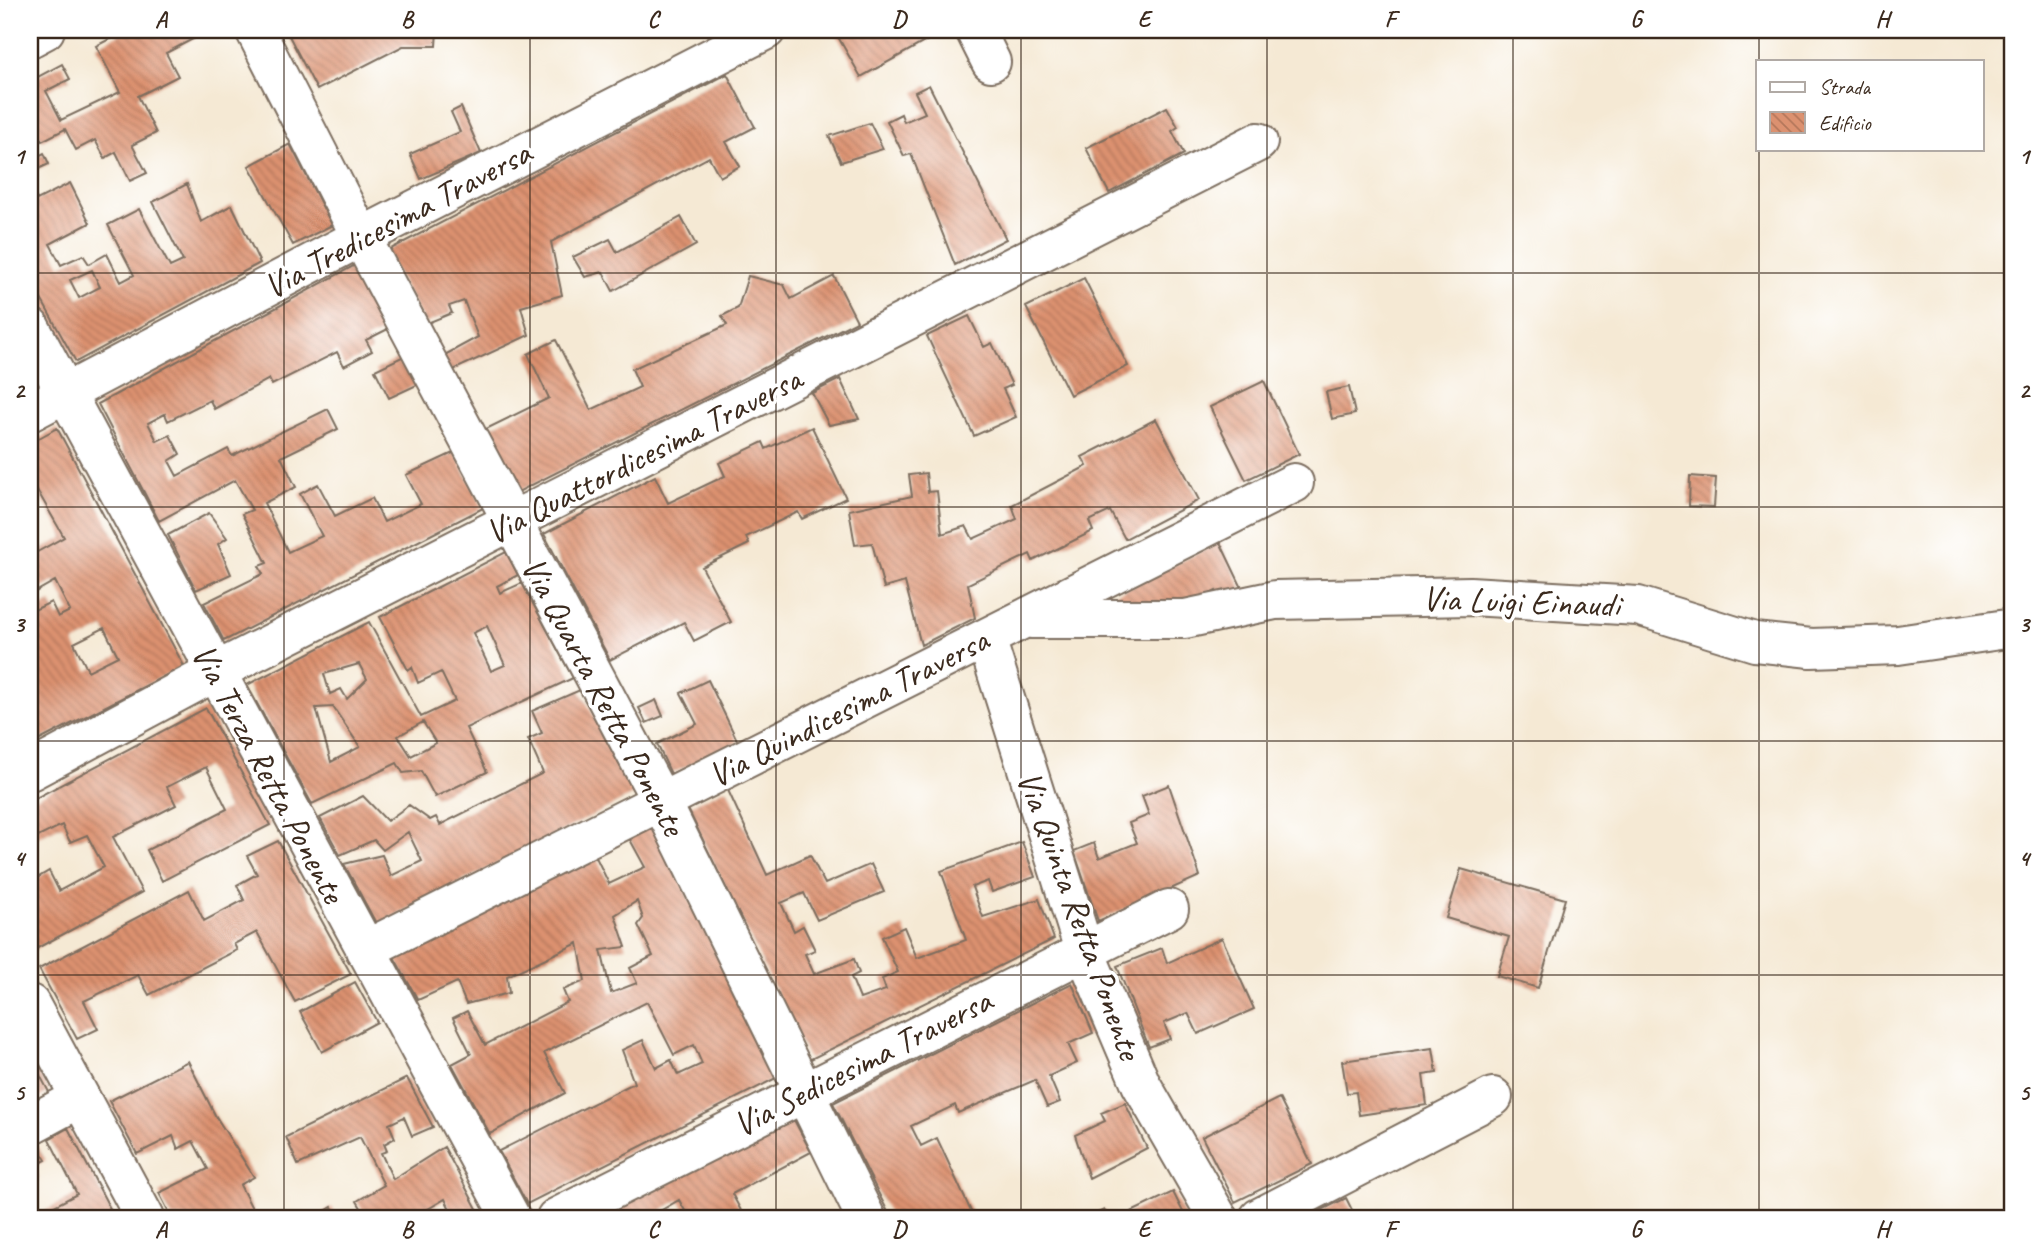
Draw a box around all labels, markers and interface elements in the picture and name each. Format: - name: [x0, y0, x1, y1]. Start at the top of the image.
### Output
- text: A: [155, 5, 169, 34]
- text: B: [401, 5, 415, 34]
- text: C: [648, 5, 662, 34]
- text: D: [892, 5, 908, 34]
- text: E: [1138, 5, 1154, 34]
- text: F: [1385, 5, 1401, 34]
- text: G: [1630, 5, 1645, 34]
- text: H: [1875, 5, 1893, 34]
- legend: [1756, 60, 1983, 150]
- text: Strada: [1819, 74, 1872, 100]
- text: Edificio: [1819, 110, 1872, 136]
- street label: Via Tredicesima Traversa: [256, 129, 541, 309]
- text: 1: [14, 142, 27, 171]
- text: 1: [2019, 142, 2032, 171]
- street label: Via Quattordicesima Traversa: [478, 355, 811, 555]
- text: 2: [14, 376, 27, 405]
- text: 2: [2019, 376, 2032, 405]
- street label: Via Quarta Retta Ponente: [511, 549, 697, 846]
- street label: Via Luigi Einaudi: [1422, 576, 1625, 628]
- text: 3: [14, 610, 27, 639]
- text: 3: [2019, 610, 2032, 639]
- street label: Via Quindicesima Traversa: [701, 616, 998, 798]
- street label: Via Terza Retta Ponente: [181, 636, 357, 913]
- street label: Via Quinta Retta Ponente: [1006, 765, 1153, 1068]
- text: 4: [14, 844, 27, 873]
- text: 4: [2019, 844, 2032, 873]
- street label: Via Sedicesima Traversa: [725, 977, 1001, 1147]
- text: 5: [14, 1078, 26, 1107]
- text: 5: [2019, 1078, 2031, 1107]
- text: A: [155, 1215, 169, 1244]
- text: B: [401, 1215, 415, 1244]
- text: C: [648, 1215, 662, 1244]
- text: D: [892, 1215, 908, 1244]
- text: E: [1138, 1215, 1154, 1244]
- text: F: [1385, 1215, 1401, 1244]
- text: G: [1630, 1215, 1645, 1244]
- text: H: [1875, 1215, 1893, 1244]

